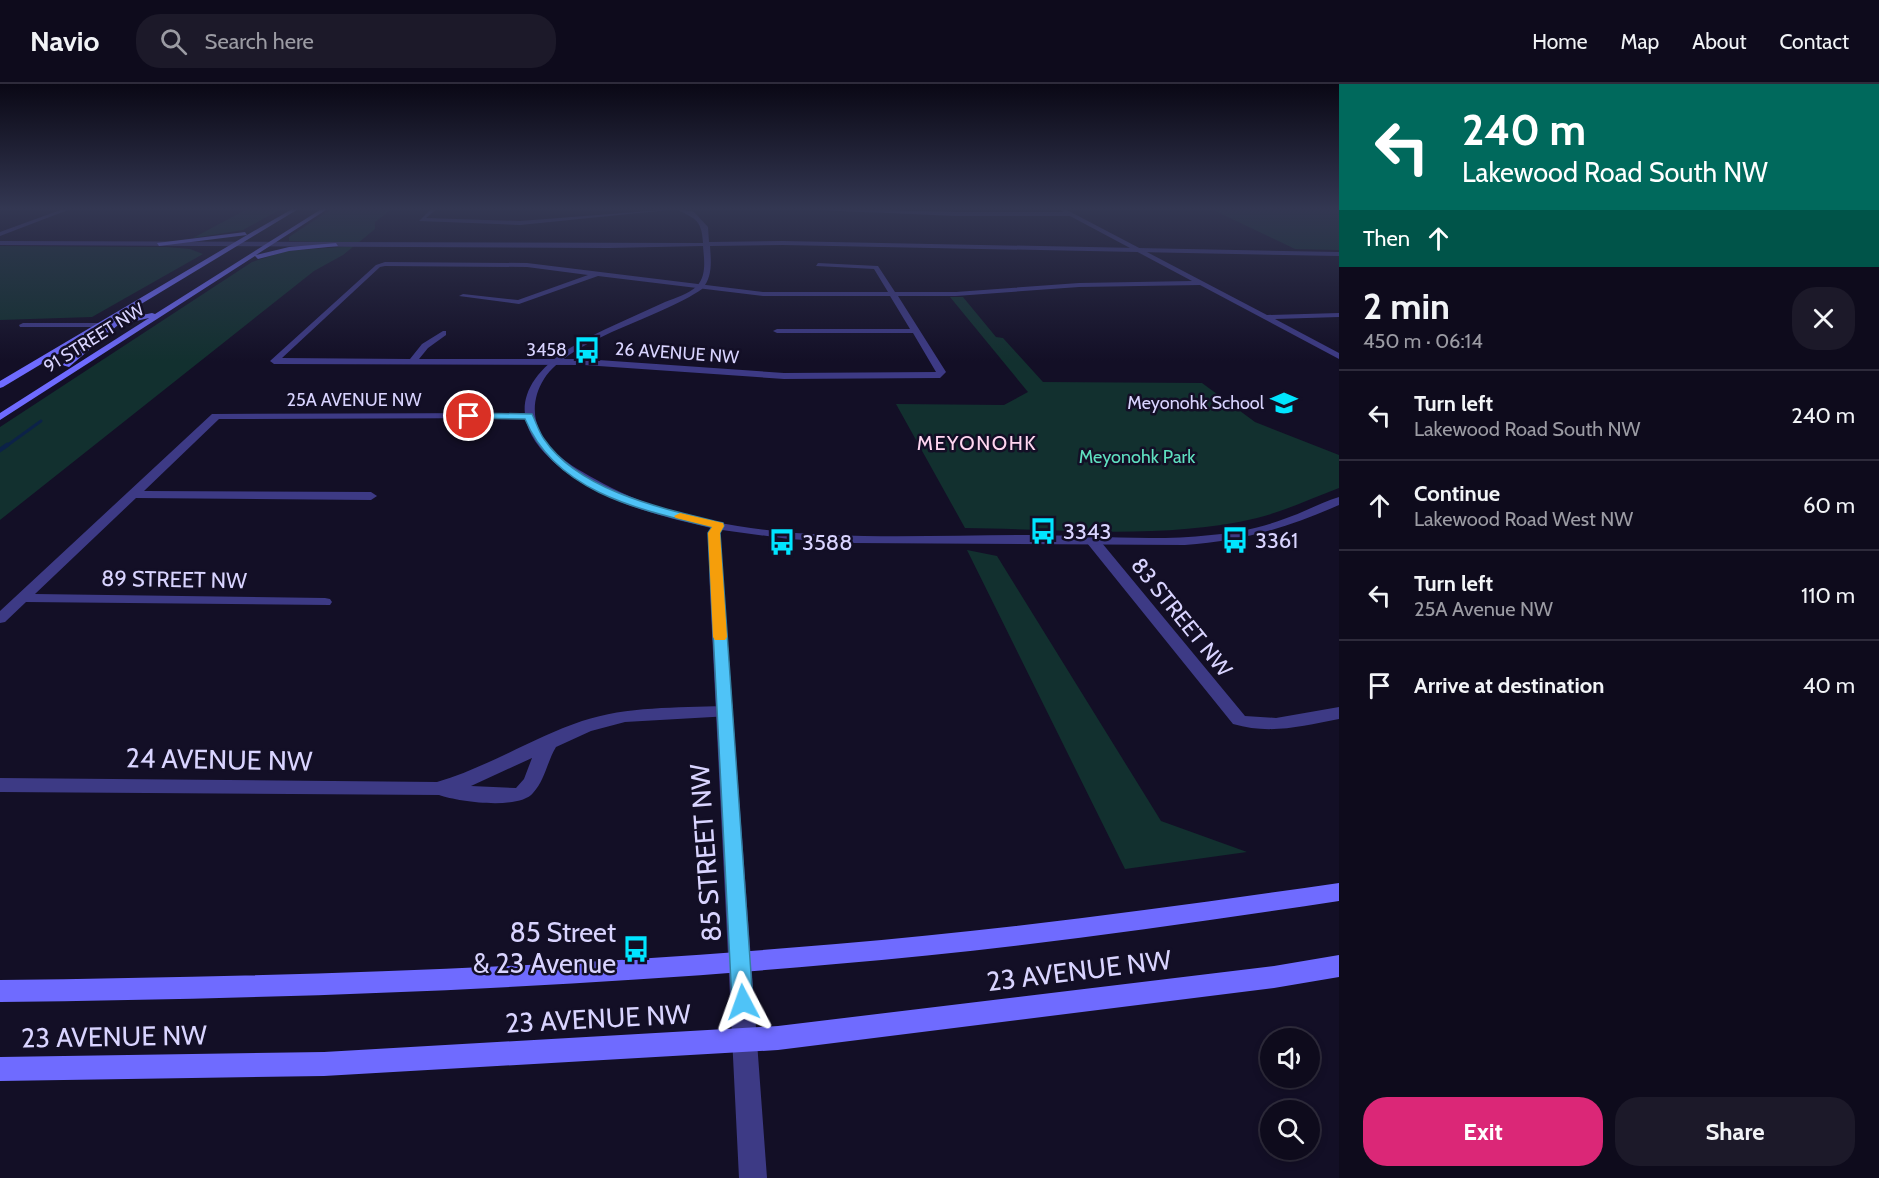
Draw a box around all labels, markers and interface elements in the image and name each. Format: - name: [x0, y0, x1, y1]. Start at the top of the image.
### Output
- search box: [136, 14, 556, 68]
- text: Navio: [30, 24, 100, 58]
- icon: search: [157, 25, 190, 58]
- text: Search here: [205, 28, 314, 55]
- text: Home: [1532, 29, 1588, 54]
- text: Map: [1621, 29, 1659, 54]
- text: About: [1692, 29, 1746, 54]
- text: Contact: [1779, 29, 1849, 54]
- text: 240 m: [1462, 104, 1586, 156]
- icon: left: [1363, 108, 1441, 186]
- text: Lakewood Road South NW: [1462, 156, 1768, 189]
- icon: ahead: [1422, 222, 1455, 255]
- text: Then: [1363, 225, 1410, 252]
- text: 2 min: [1363, 284, 1450, 328]
- button: close: [1792, 287, 1855, 350]
- street label: 91 STREET NW: [40, 298, 148, 378]
- text: 450 m · 06:14: [1363, 329, 1483, 353]
- bus stop icon: 3458: [572, 335, 602, 365]
- street label: 26 AVENUE NW: [614, 338, 740, 368]
- place label: 3458: [526, 339, 567, 361]
- school or university icon: Meyonohk School: [1269, 388, 1299, 418]
- street label: 25A AVENUE NW: [287, 389, 421, 411]
- pin: [443, 390, 494, 441]
- text: Turn left: [1414, 390, 1493, 417]
- place label: Meyonohk School: [1127, 392, 1265, 414]
- icon: arrive: [452, 399, 485, 432]
- icon: left: [1363, 399, 1396, 432]
- text: 240 m: [1791, 402, 1855, 429]
- text: Lakewood Road South NW: [1414, 417, 1641, 441]
- district label: MEYONOHK: [917, 431, 1037, 455]
- park label: Meyonohk Park: [1079, 446, 1196, 468]
- text: Continue: [1414, 480, 1500, 507]
- icon: ahead: [1363, 489, 1396, 522]
- text: 60 m: [1803, 492, 1855, 519]
- text: Lakewood Road West NW: [1414, 507, 1633, 531]
- bus stop icon: 3343: [1028, 516, 1058, 546]
- place label: 3343: [1063, 518, 1111, 545]
- bus stop icon: 3361: [1220, 525, 1250, 555]
- bus stop icon: 3588: [767, 527, 797, 557]
- place label: 3361: [1255, 527, 1298, 554]
- place label: 3588: [802, 529, 852, 556]
- street label: 83 STREET NW: [1125, 552, 1238, 682]
- street label: 89 STREET NW: [101, 565, 247, 594]
- text: Turn left: [1414, 570, 1493, 597]
- icon: left: [1363, 579, 1396, 612]
- text: 110 m: [1801, 582, 1855, 609]
- text: 25A Avenue NW: [1414, 597, 1553, 621]
- icon: arrive: [1363, 669, 1396, 702]
- text: Arrive at destination: [1414, 672, 1604, 699]
- text: 40 m: [1803, 672, 1855, 699]
- street label: 24 AVENUE NW: [125, 741, 313, 778]
- street label: 85 STREET NW: [683, 762, 728, 943]
- place label: 85 Street & 23 Avenue: [473, 916, 616, 980]
- bus stop icon: 85 Street & 23 Avenue: [621, 934, 651, 964]
- street label: 23 AVENUE NW: [985, 943, 1174, 998]
- position arrow: [711, 970, 775, 1034]
- street label: 23 AVENUE NW: [504, 997, 692, 1040]
- street label: 23 AVENUE NW: [21, 1018, 208, 1055]
- map controls: [1260, 1028, 1320, 1160]
- button: sound: [1260, 1028, 1320, 1088]
- button: Exit: [1363, 1097, 1603, 1166]
- button: Share: [1615, 1097, 1855, 1166]
- button: search: [1260, 1100, 1320, 1160]

